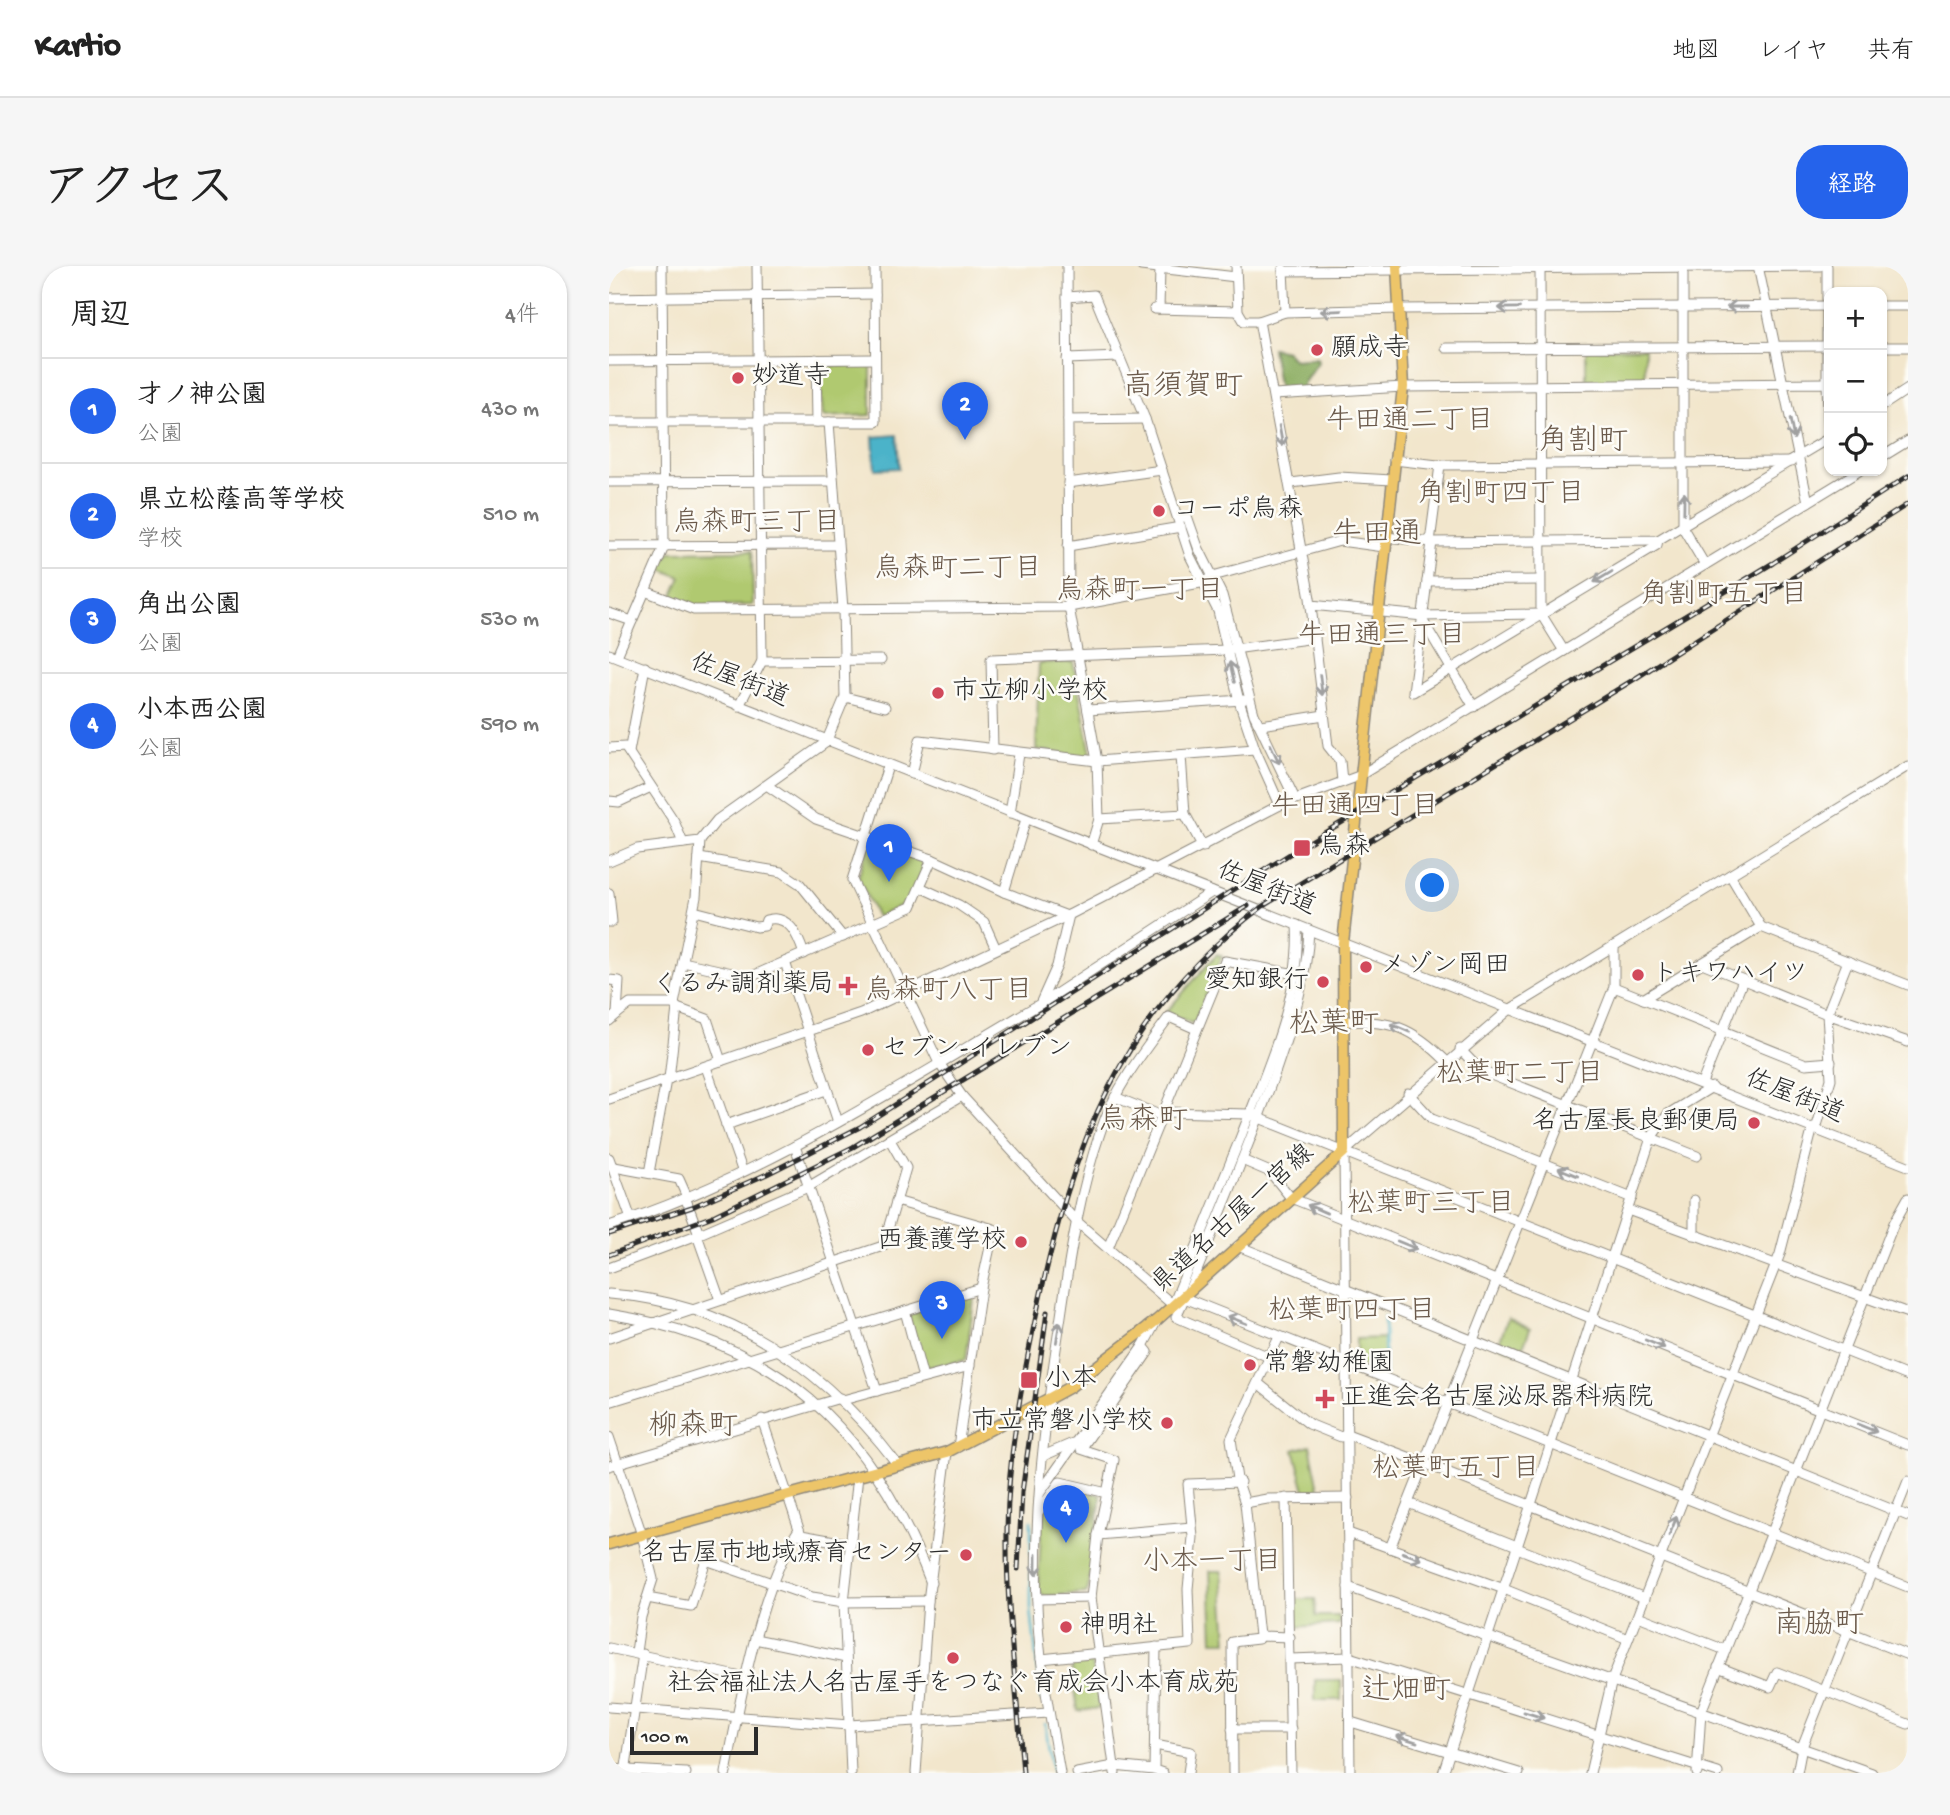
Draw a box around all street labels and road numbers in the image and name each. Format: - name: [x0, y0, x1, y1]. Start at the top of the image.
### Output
- street label: 佐屋街道: [685, 647, 793, 716]
- street label: 佐屋街道: [1212, 855, 1320, 924]
- street label: 佐屋街道: [1740, 1063, 1848, 1132]
- street label: 県道名古屋一宮線: [1146, 1138, 1322, 1301]

